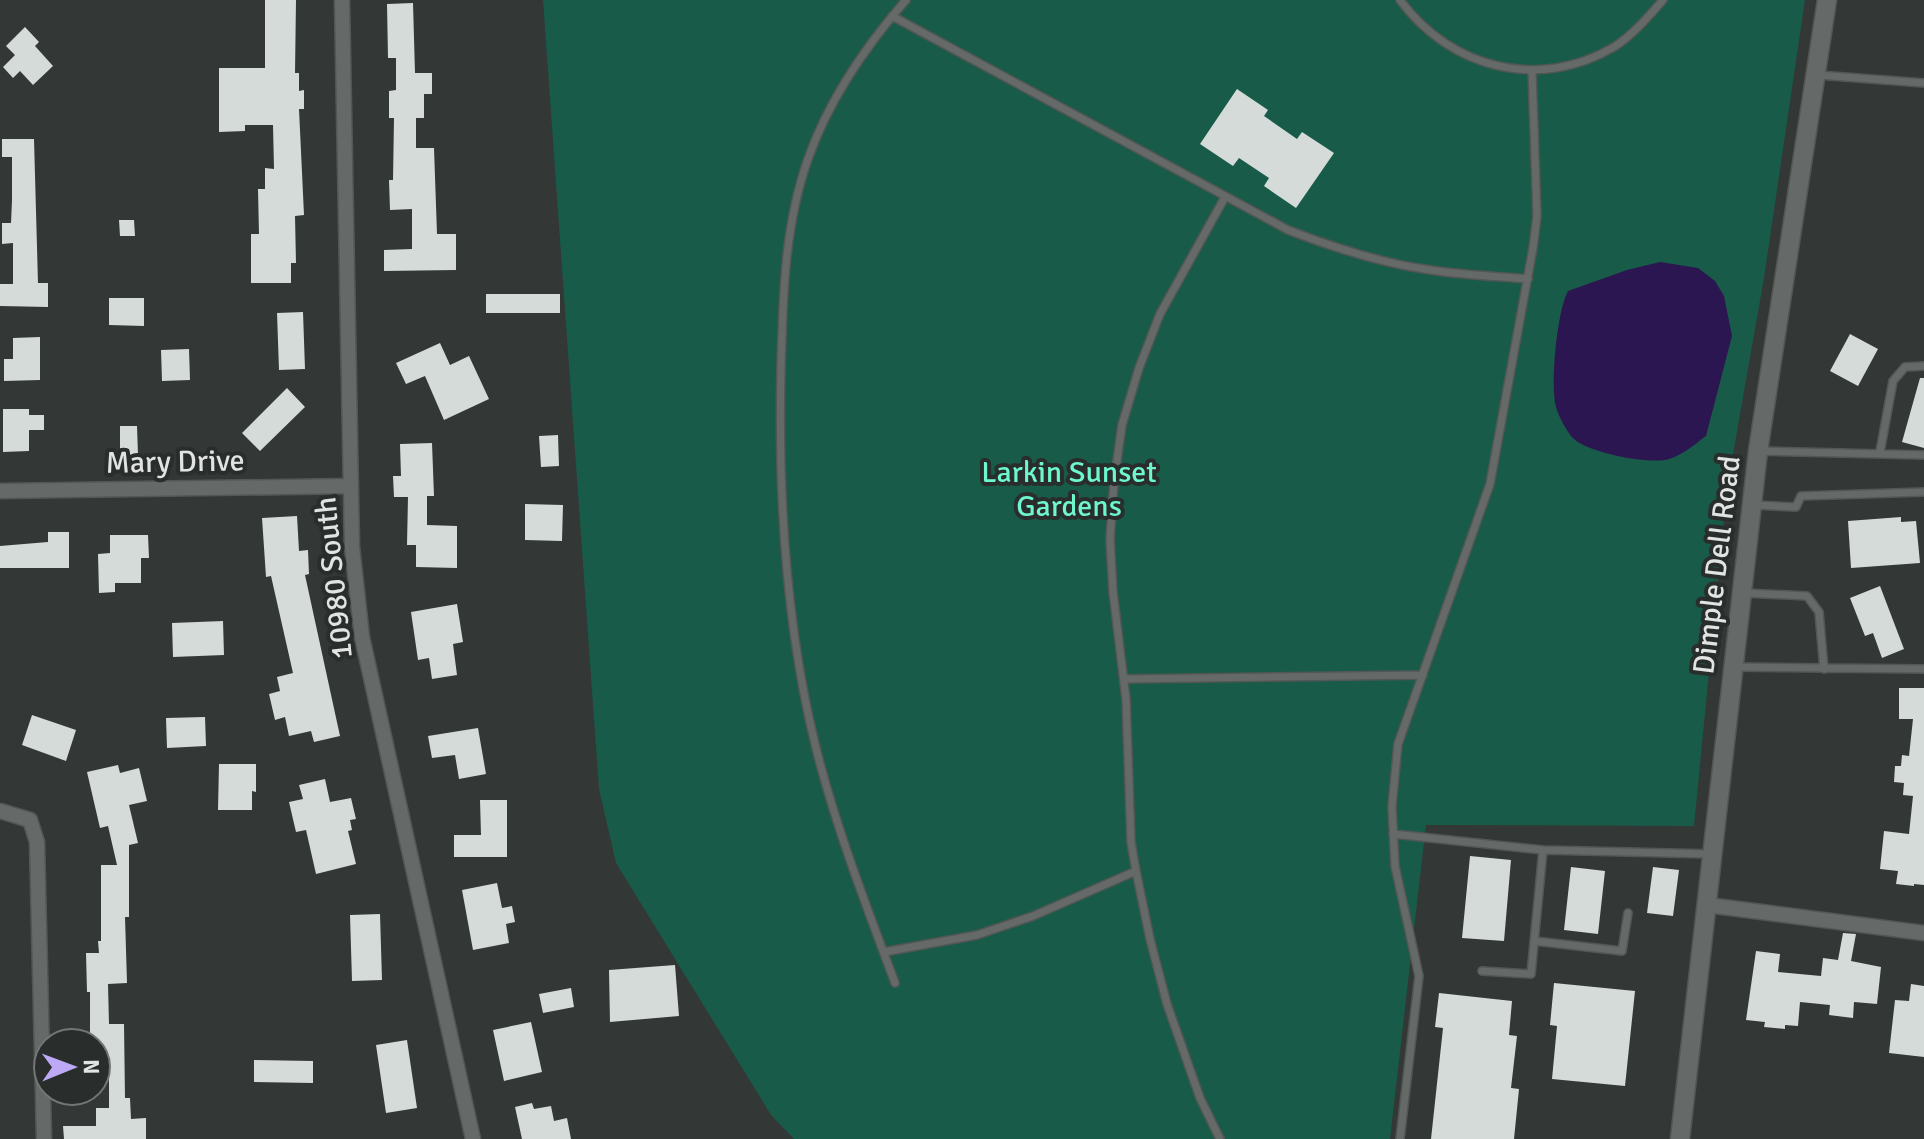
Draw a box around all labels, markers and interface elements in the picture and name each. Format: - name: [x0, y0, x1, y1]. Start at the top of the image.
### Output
- street label: Mary Drive: [105, 442, 245, 482]
- park label: Larkin Sunset Gardens: [981, 454, 1157, 525]
- street label: Dimple Dell Road: [1685, 454, 1749, 676]
- street label: 10980 South: [307, 495, 361, 661]
- north arrow: [32, 1027, 112, 1107]
- text: N: [78, 1059, 105, 1075]

